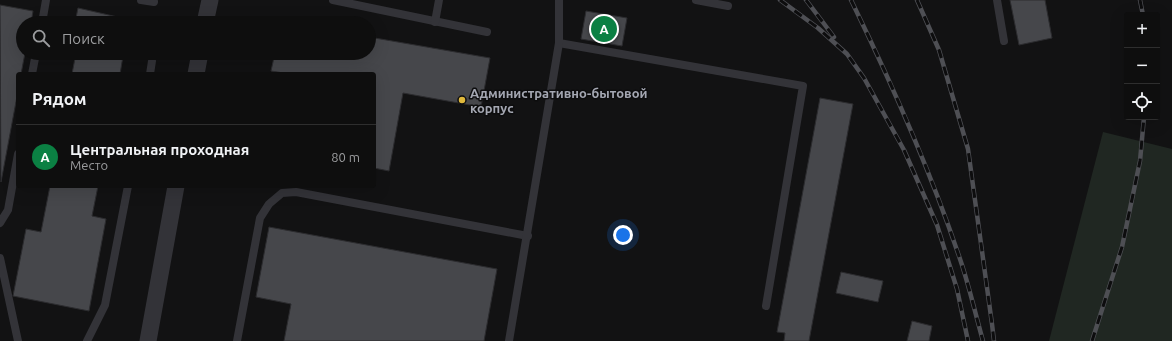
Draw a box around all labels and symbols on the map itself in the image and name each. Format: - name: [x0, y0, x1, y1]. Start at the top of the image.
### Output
- pin: A: [591, 14, 617, 44]
- place label: Административно-бытовой корпус: [470, 86, 648, 115]
- marker: Административно-бытовой корпус: [457, 95, 467, 105]
- your location: [613, 225, 633, 245]

